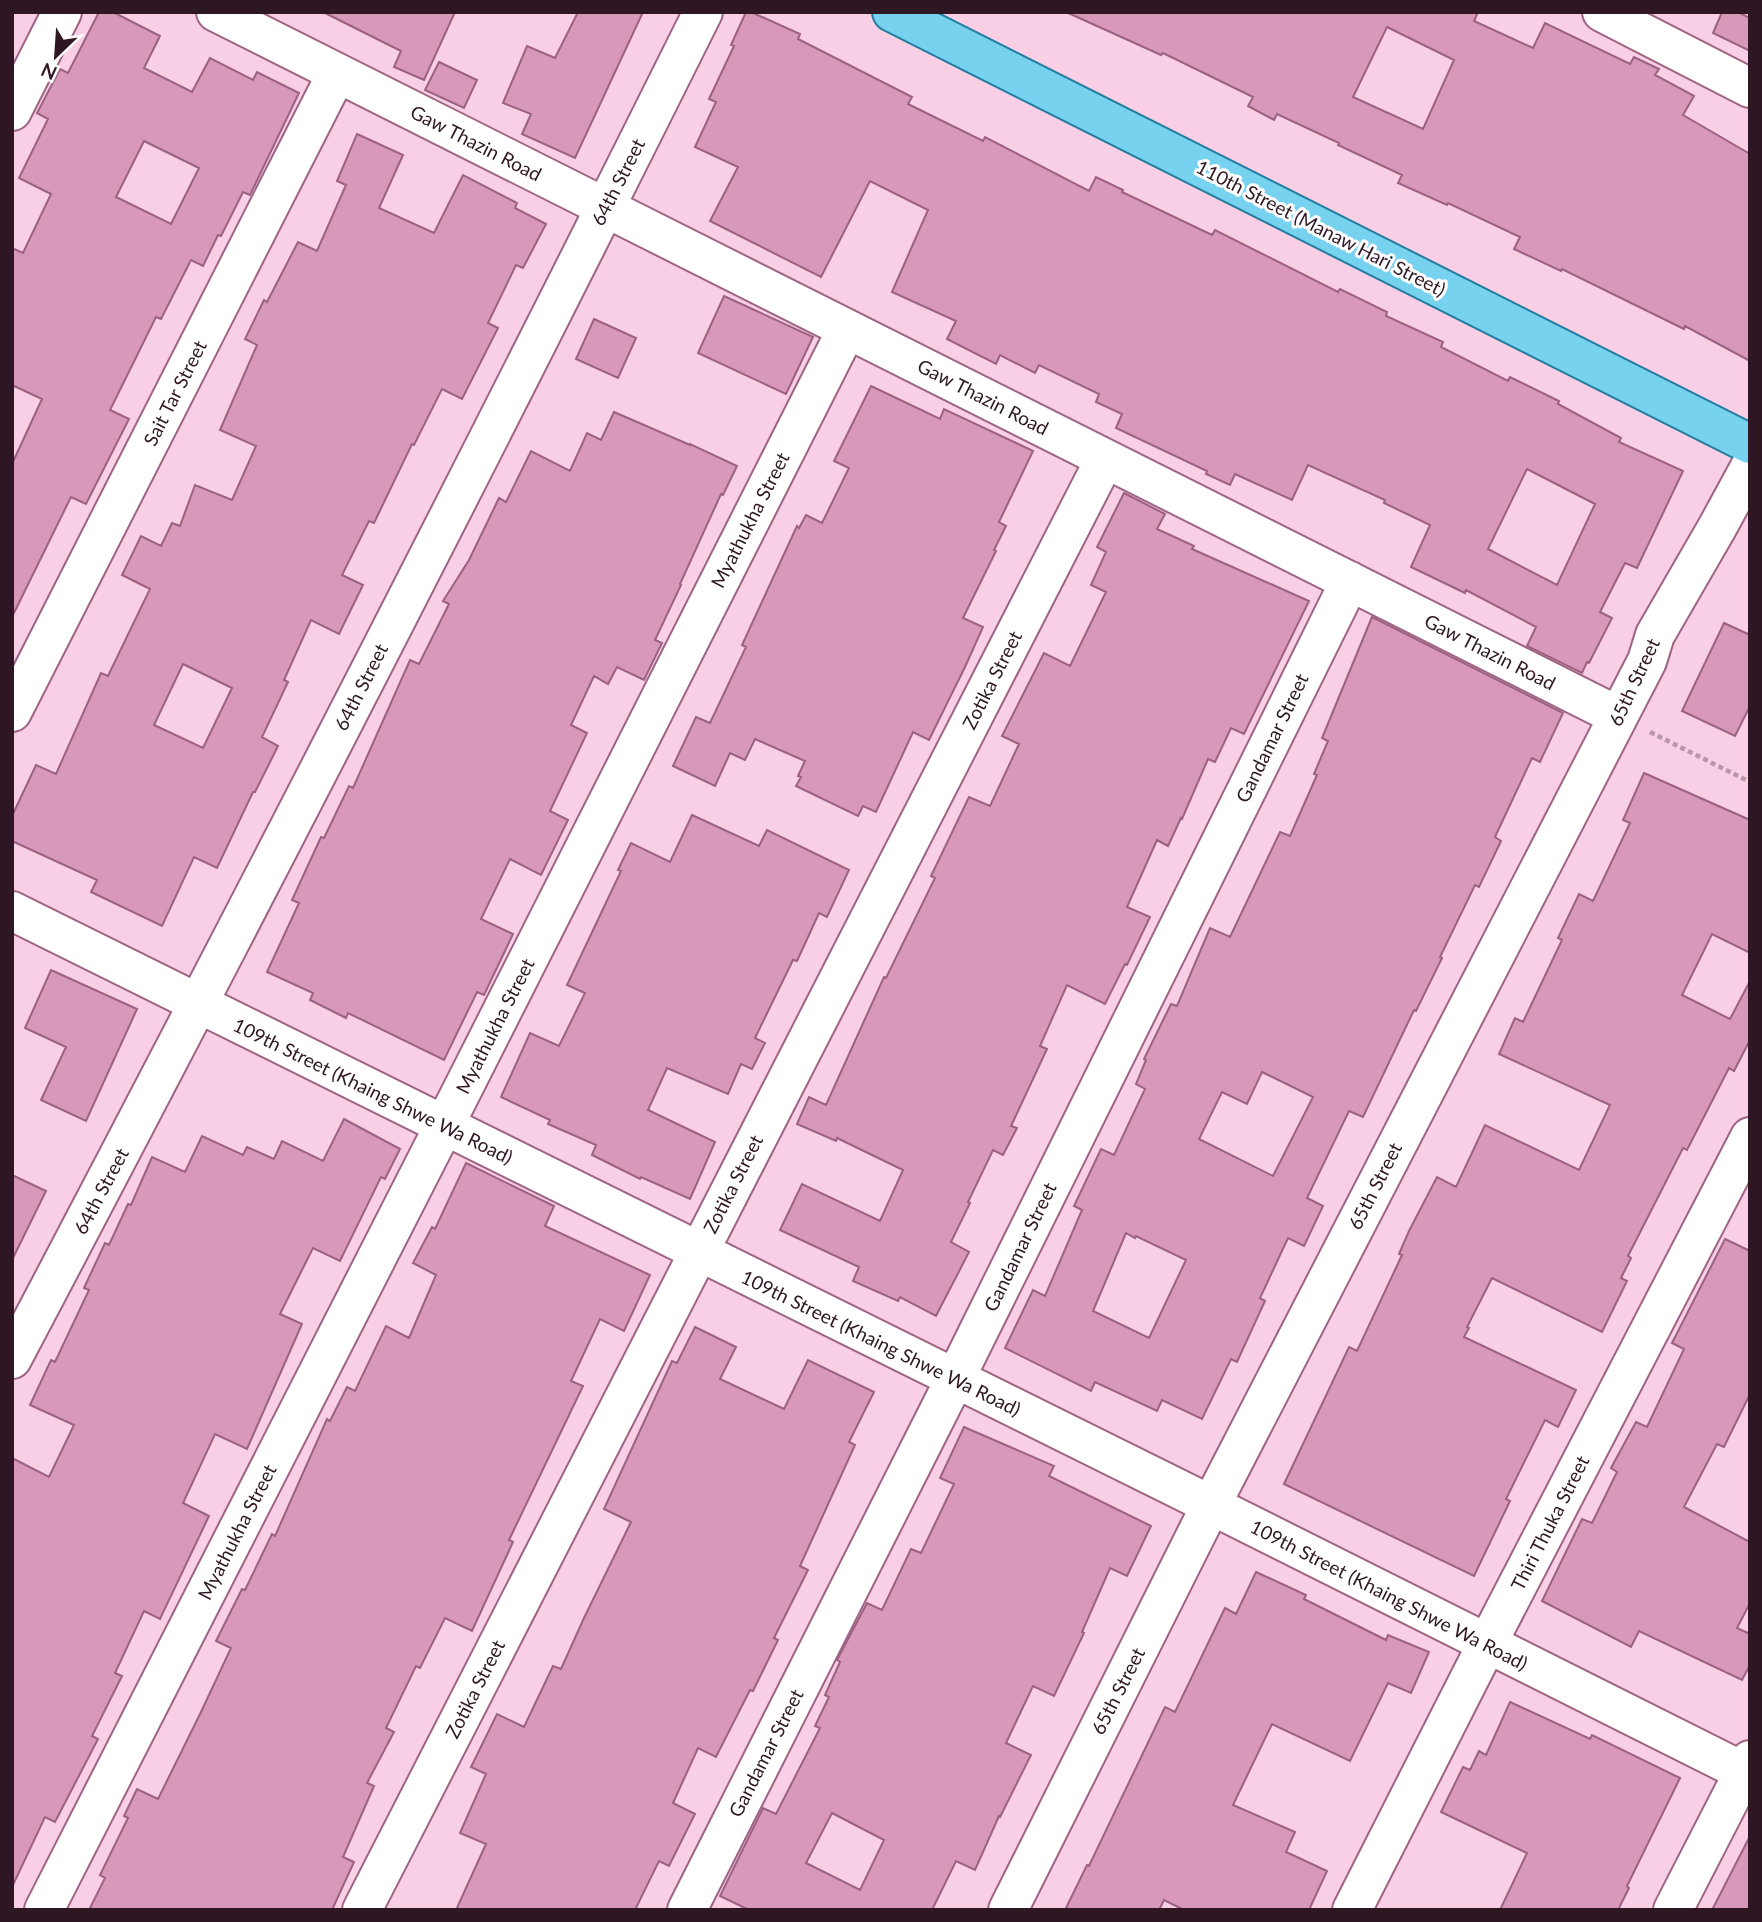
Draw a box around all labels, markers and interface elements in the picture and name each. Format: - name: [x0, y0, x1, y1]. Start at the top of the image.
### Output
- north arrow: [21, 21, 91, 91]
- text: N: [37, 58, 60, 85]
- street label: Gaw Thazin Road: [407, 100, 546, 185]
- street label: 64th Street: [586, 134, 649, 229]
- street label: 110th Street (Manaw Hari Street): [1193, 155, 1450, 301]
- street label: Sait Tar Street: [138, 336, 211, 449]
- street label: Gaw Thazin Road: [914, 354, 1053, 439]
- street label: Myathukha Street: [705, 448, 794, 591]
- street label: Gaw Thazin Road: [1421, 609, 1560, 694]
- street label: Zotika Street: [957, 627, 1026, 733]
- street label: 65th Street: [1603, 634, 1664, 729]
- street label: 64th Street: [329, 639, 392, 734]
- street label: Gandamar Street: [1230, 669, 1313, 806]
- street label: Myathukha Street: [450, 954, 539, 1097]
- street label: 109th Street (Khaing Shwe Wa Road): [230, 1013, 517, 1168]
- street label: Zotika Street: [698, 1131, 767, 1237]
- street label: 65th Street: [1343, 1138, 1406, 1233]
- street label: 64th Street: [68, 1144, 133, 1238]
- street label: Gandamar Street: [978, 1178, 1061, 1315]
- street label: 109th Street (Khaing Shwe Wa Road): [738, 1265, 1025, 1420]
- street label: Thiri Thuka Street: [1506, 1451, 1594, 1594]
- street label: Myathukha Street: [192, 1460, 281, 1603]
- street label: 109th Street (Khaing Shwe Wa Road): [1247, 1514, 1532, 1675]
- street label: Zotika Street: [440, 1636, 509, 1742]
- street label: 65th Street: [1086, 1643, 1149, 1738]
- street label: Gandamar Street: [723, 1685, 808, 1821]

